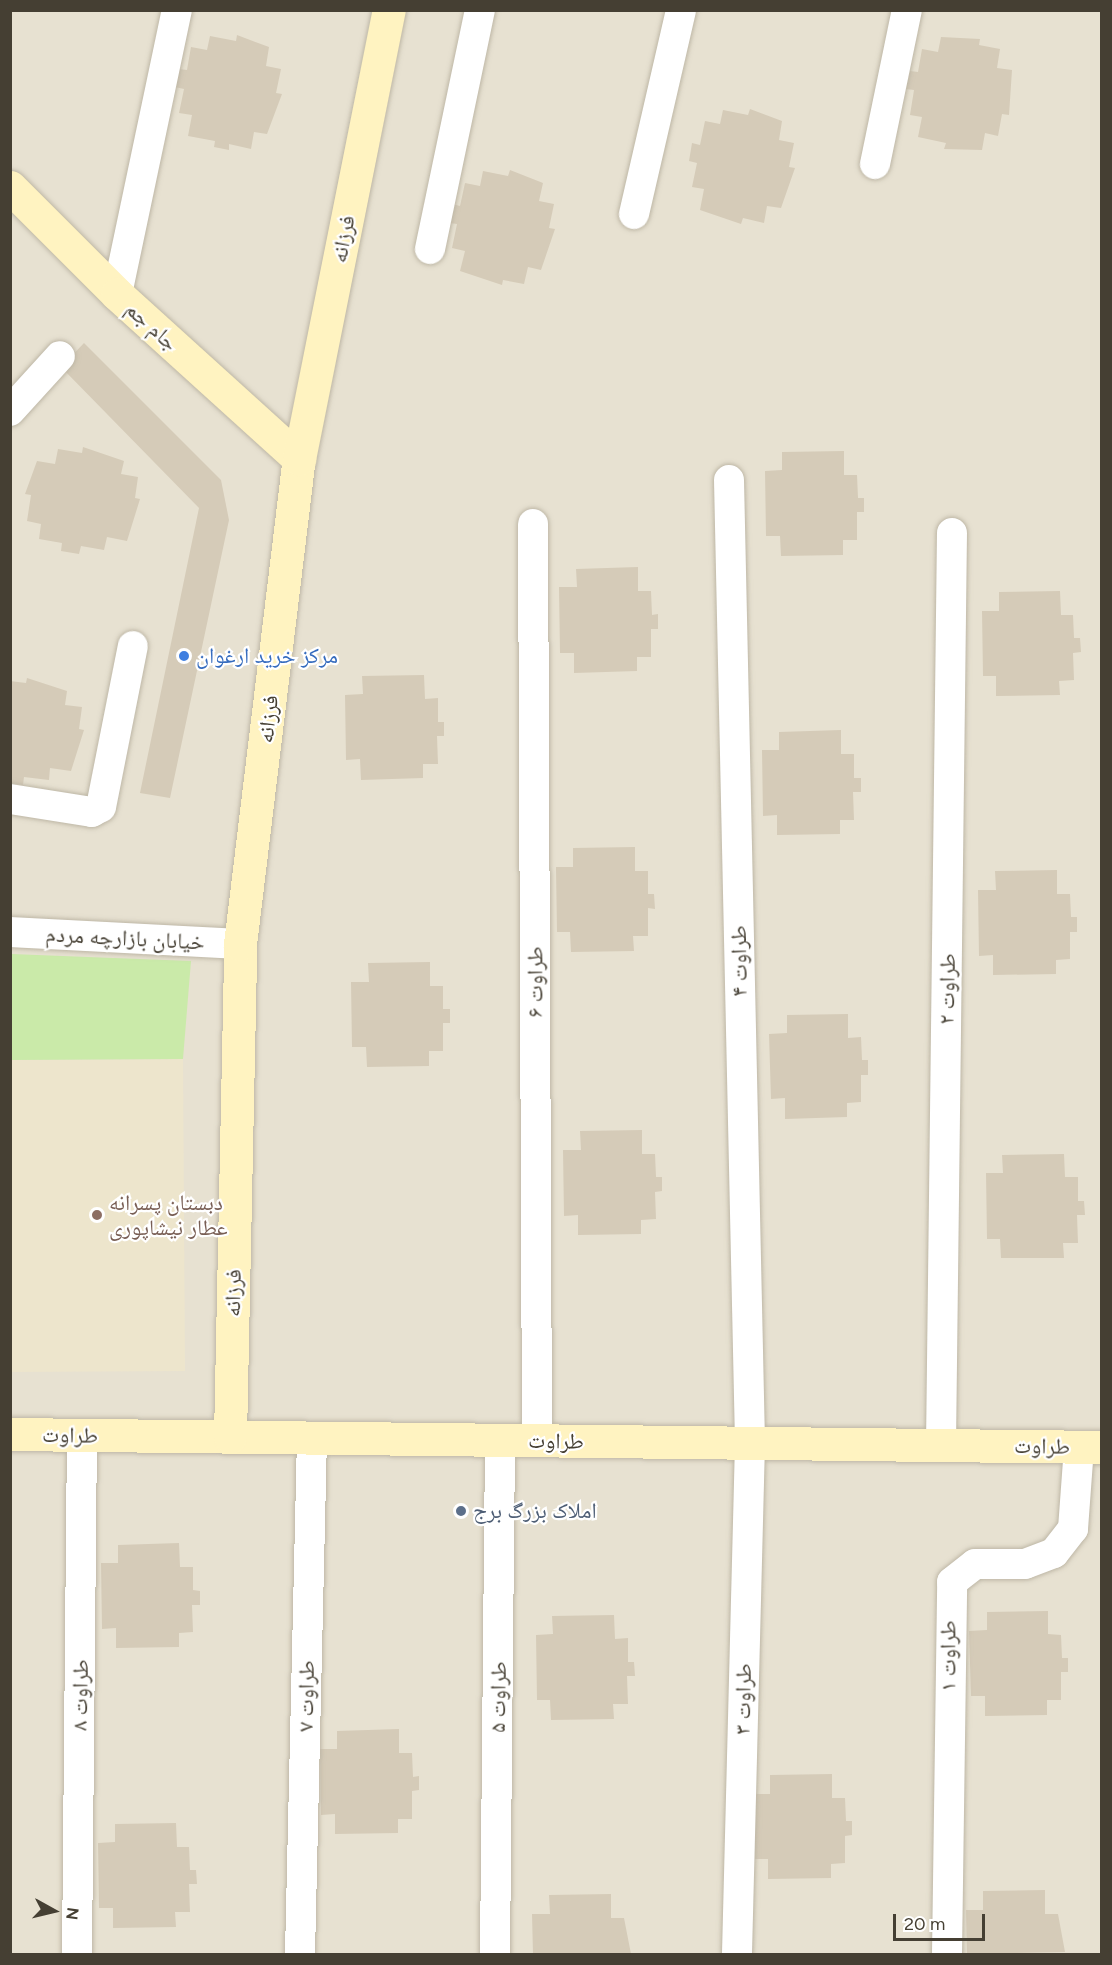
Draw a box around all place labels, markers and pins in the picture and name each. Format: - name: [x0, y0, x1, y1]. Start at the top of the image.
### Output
- place label: مرکز خرید ارغوان: [196, 643, 338, 669]
- marker: مرکز خرید ارغوان: [177, 649, 191, 663]
- place label: دبستان پسرانه عطار نیشاپوری: [109, 1189, 227, 1240]
- marker: دبستان پسرانه عطار نیشاپوری: [90, 1208, 104, 1222]
- place label: املاک بزرگ برج: [473, 1498, 597, 1524]
- marker: املاک بزرگ برج: [454, 1504, 468, 1518]

